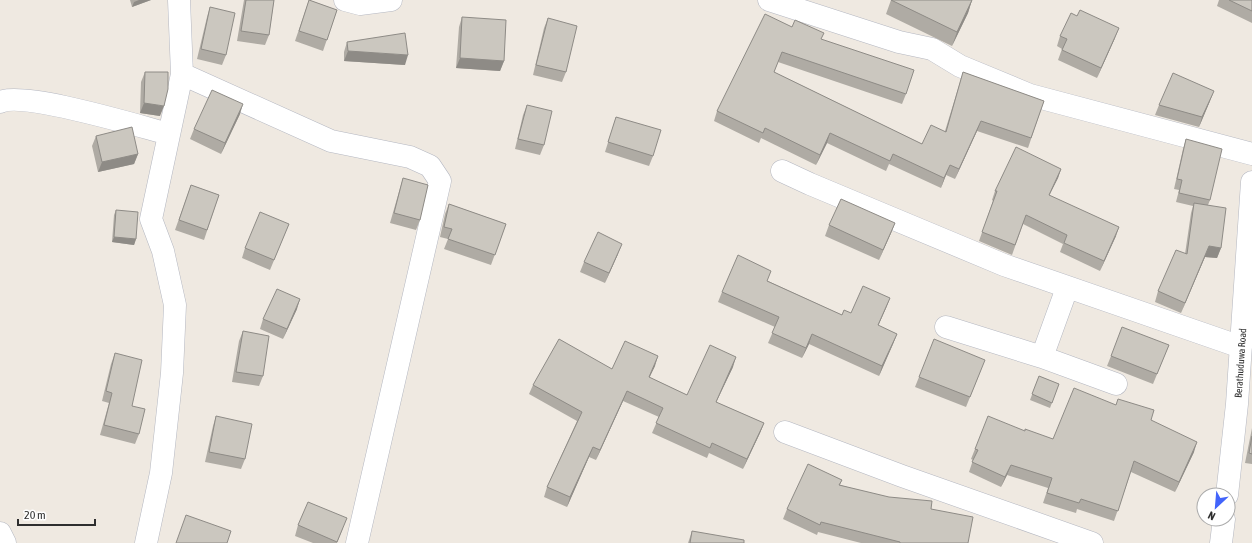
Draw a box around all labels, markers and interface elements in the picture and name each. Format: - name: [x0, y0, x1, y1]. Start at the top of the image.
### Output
- street label: Berathuduwa Road: [1233, 328, 1248, 398]
- north arrow: [1196, 487, 1236, 527]
- scale bar: [18, 501, 95, 527]
- text: 20 m: [24, 508, 46, 522]
- text: N: [1206, 509, 1217, 523]

